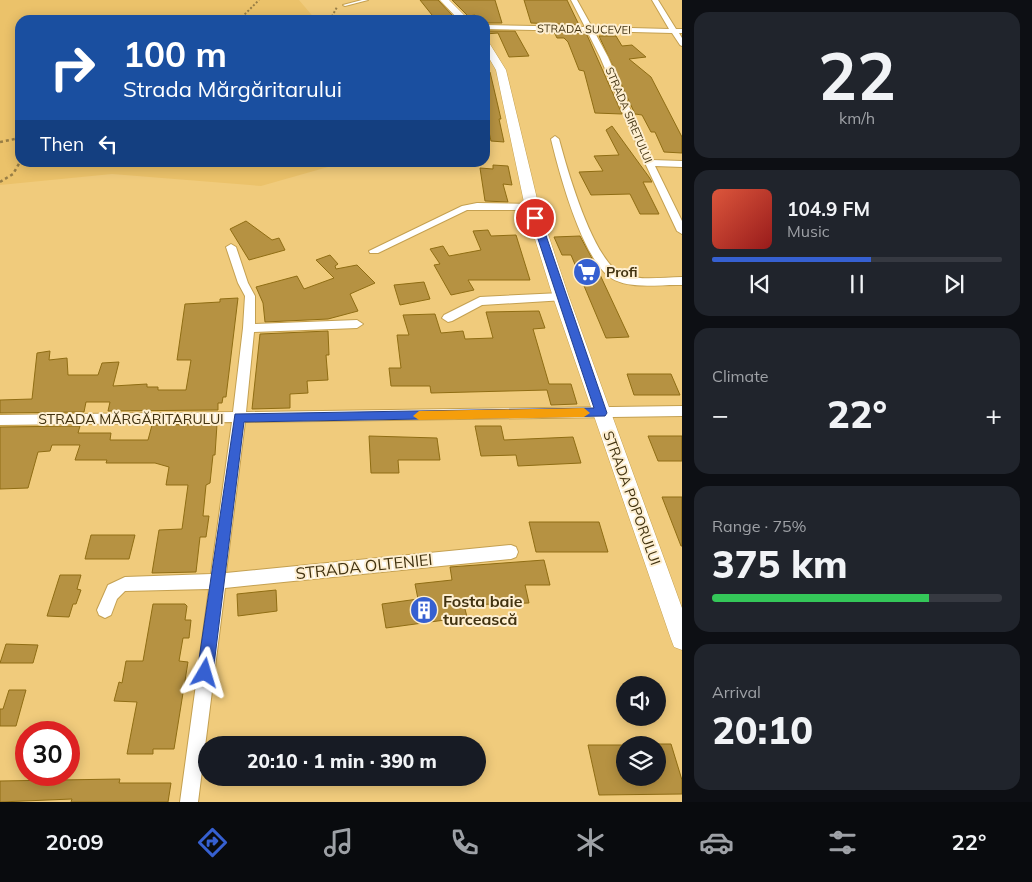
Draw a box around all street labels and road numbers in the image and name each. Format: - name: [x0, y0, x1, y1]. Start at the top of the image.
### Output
- street label: STRADA SUCEVEI: [537, 21, 631, 37]
- street label: STRADA SIRETULUI: [602, 65, 656, 165]
- street label: STRADA MĂRGĂRITARULUI: [38, 410, 224, 428]
- street label: STRADA POPORULUI: [599, 428, 665, 568]
- street label: STRADA OLTENIEI: [295, 549, 433, 583]

